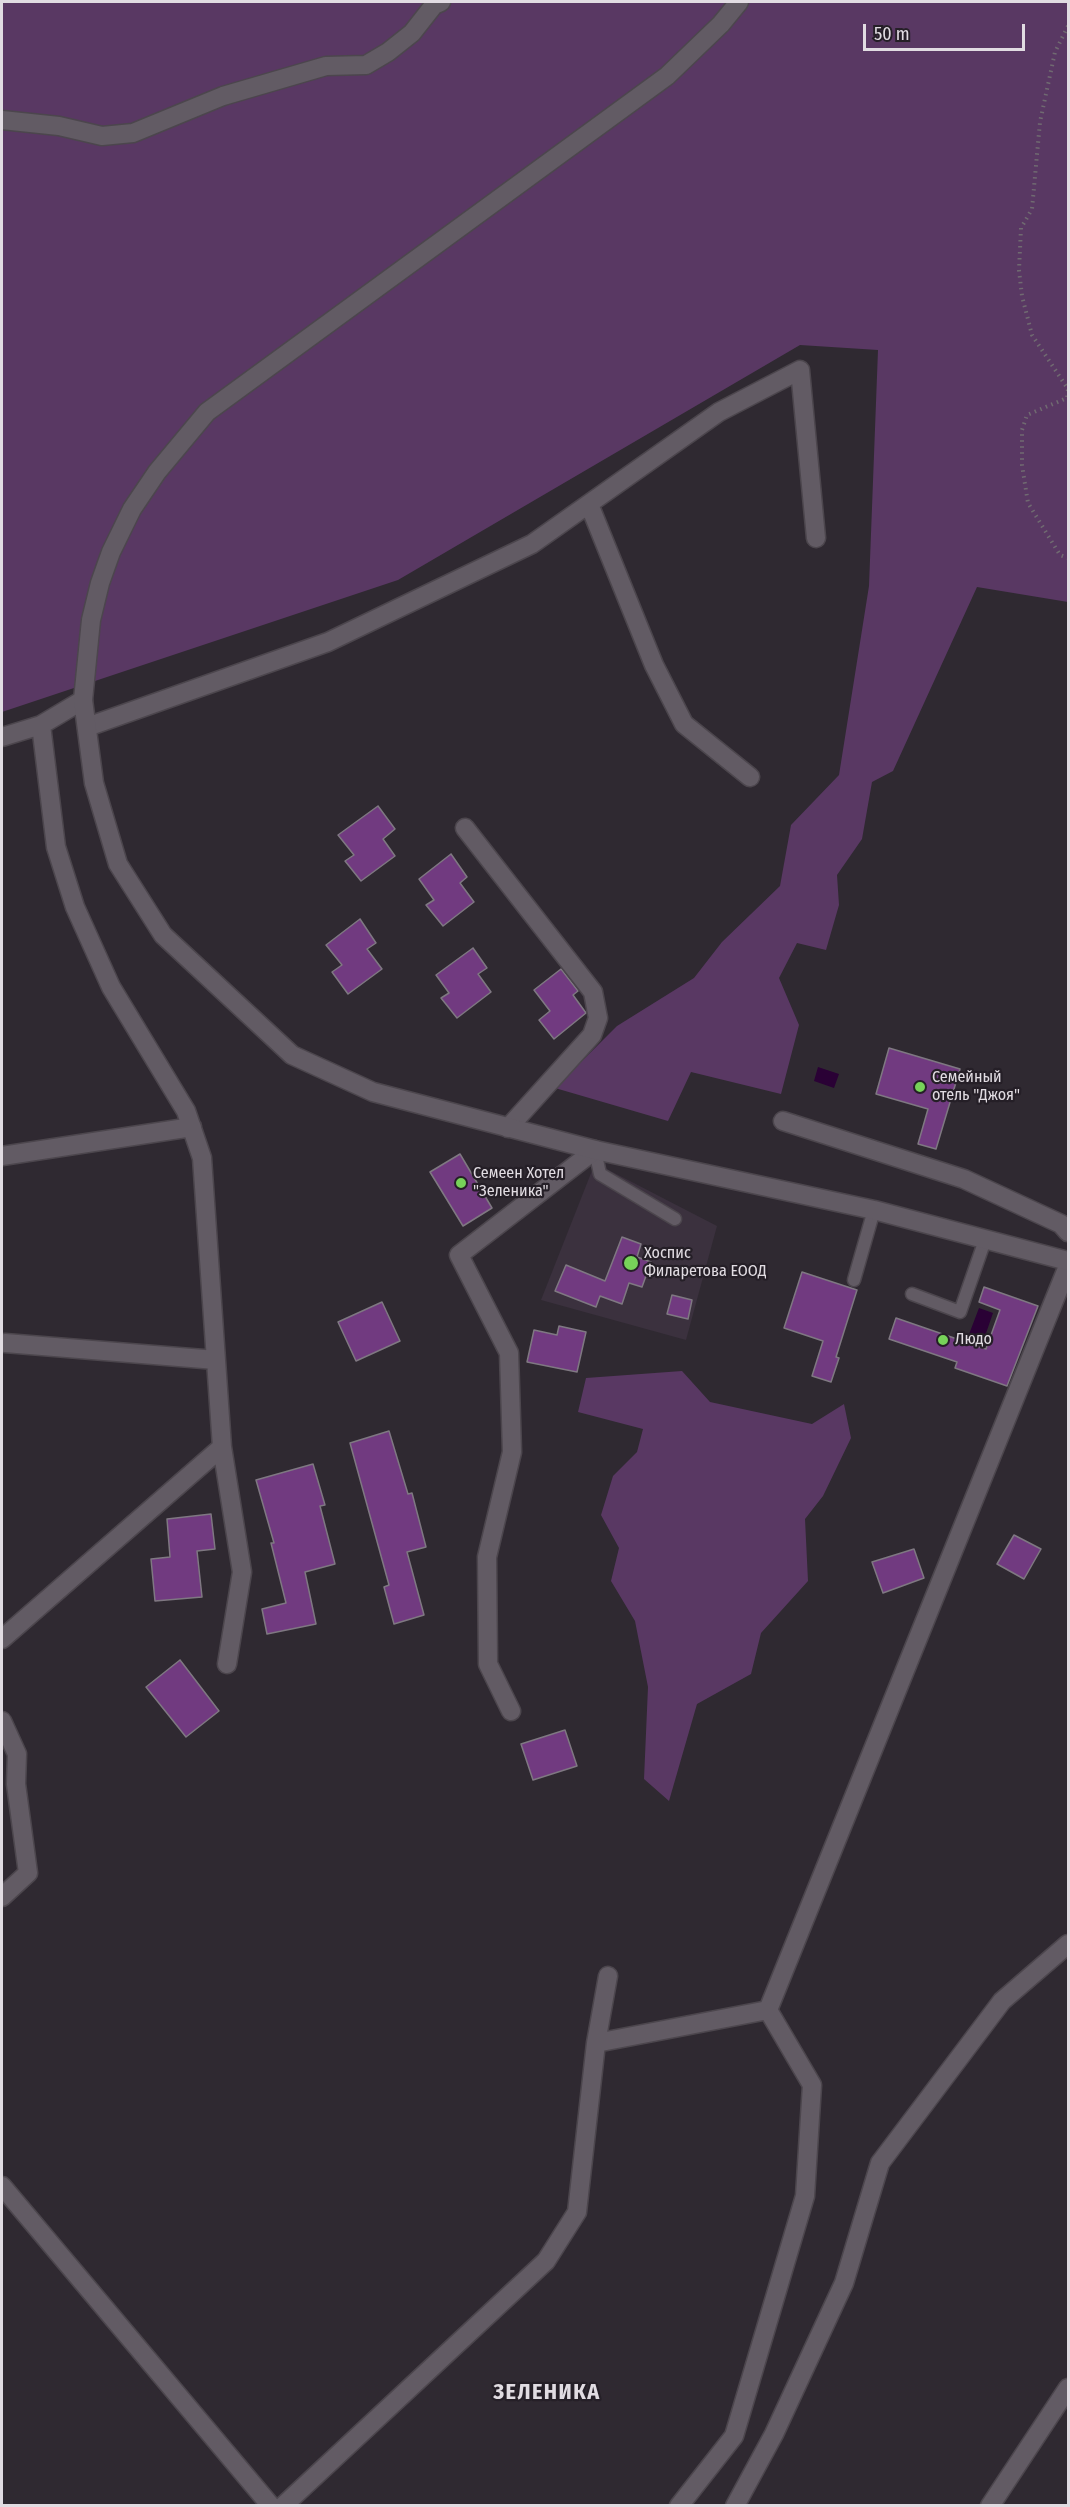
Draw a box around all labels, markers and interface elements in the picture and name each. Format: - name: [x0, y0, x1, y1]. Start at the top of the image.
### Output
- scale bar: [866, 12, 1028, 50]
- text: 50 m: [874, 23, 910, 45]
- place label: Семейный отель "Джоя": [932, 1068, 1020, 1106]
- marker: Семейный отель "Джоя": [913, 1080, 927, 1094]
- place label: Семеен Хотел "Зеленика": [473, 1164, 564, 1202]
- marker: Семеен Хотел "Зеленика": [454, 1176, 468, 1190]
- place label: Хоспис Филаретова ЕООД: [644, 1244, 767, 1282]
- marker: Хоспис Филаретова ЕООД: [622, 1254, 640, 1272]
- place label: Людо: [955, 1330, 992, 1350]
- marker: Людо: [936, 1333, 950, 1347]
- district label: ЗЕЛЕНИКА: [493, 2380, 601, 2406]

